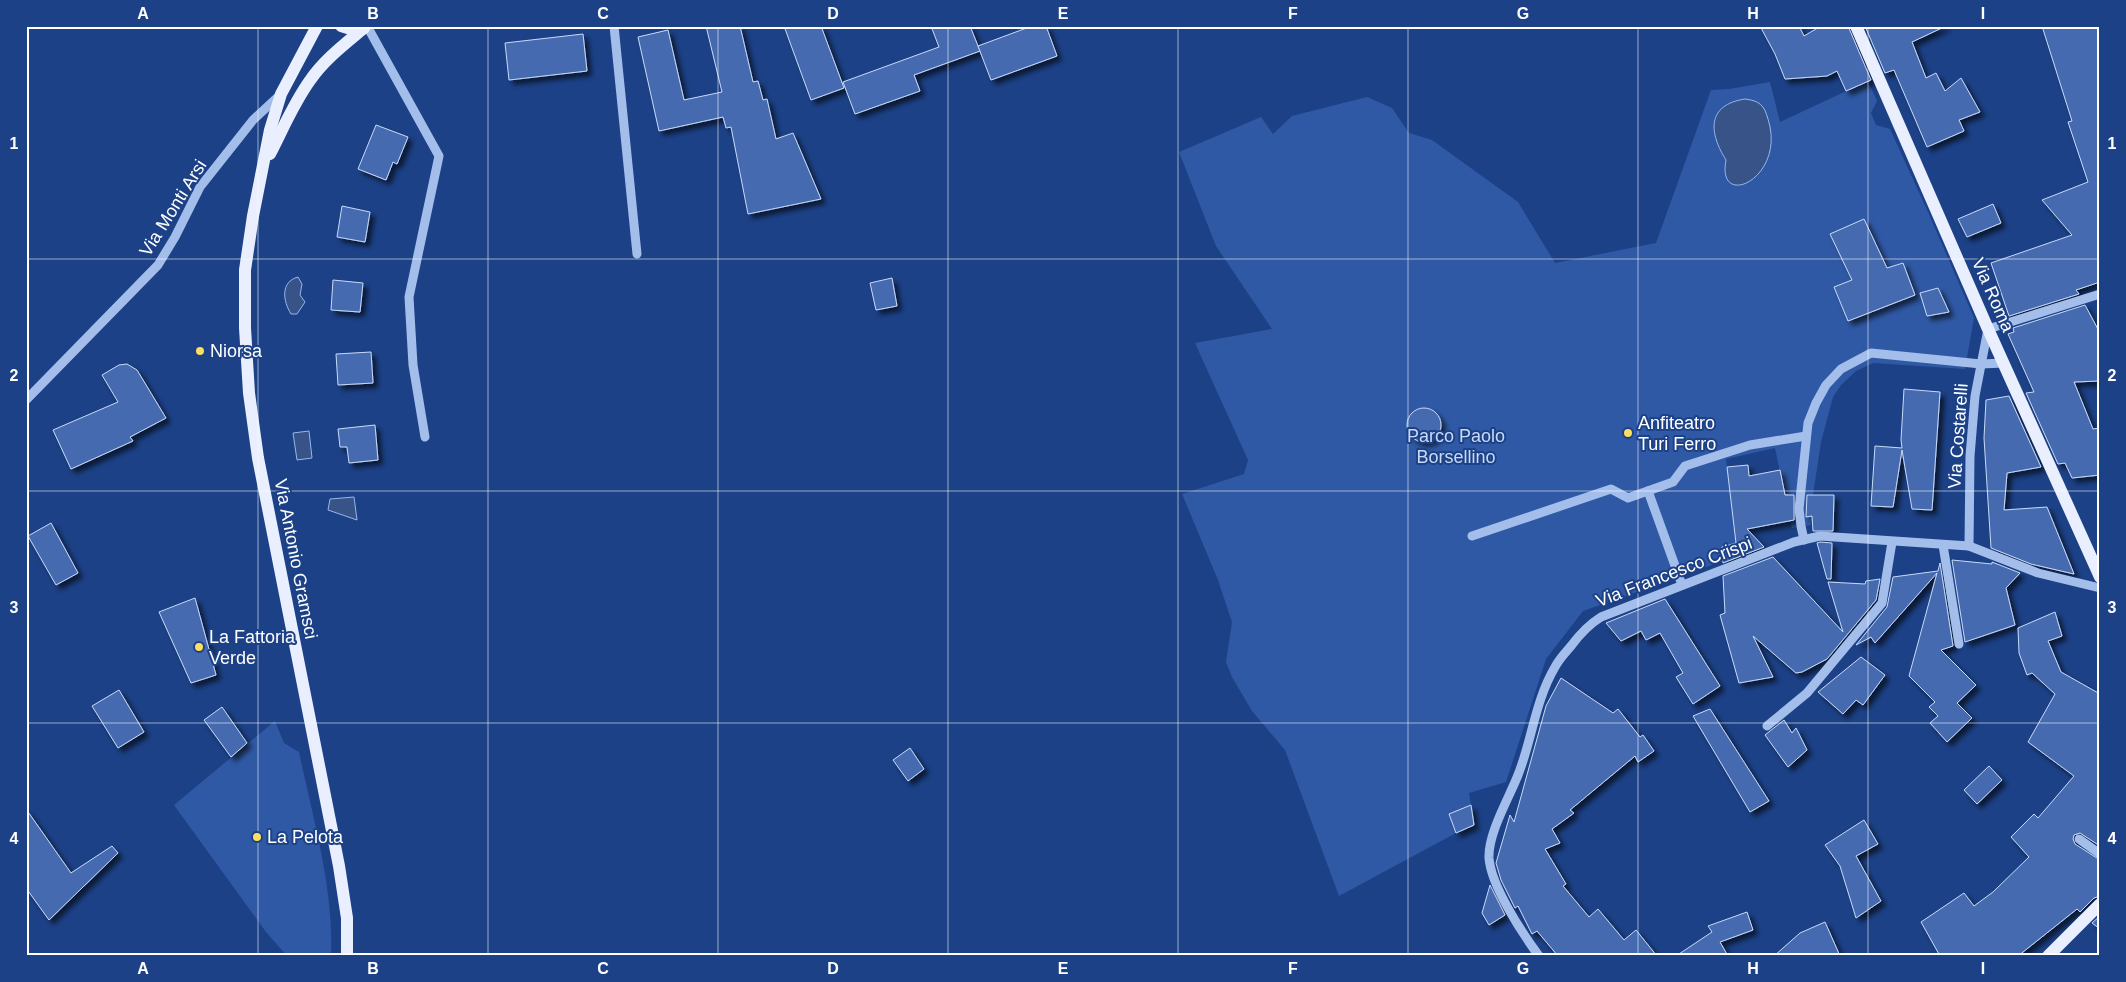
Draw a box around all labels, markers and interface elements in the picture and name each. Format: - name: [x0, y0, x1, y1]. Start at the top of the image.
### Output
- text: A: [137, 5, 149, 22]
- text: B: [367, 5, 379, 22]
- text: C: [597, 5, 609, 22]
- text: D: [827, 5, 839, 22]
- text: E: [1058, 5, 1069, 22]
- text: F: [1288, 5, 1298, 22]
- text: G: [1517, 5, 1529, 22]
- text: H: [1747, 5, 1759, 22]
- text: I: [1981, 5, 1985, 22]
- text: 1: [10, 135, 19, 152]
- text: 1: [2108, 135, 2117, 152]
- street label: Via Monti Arsi: [135, 156, 211, 260]
- street label: Via Roma: [1968, 255, 2019, 336]
- place label: Niorsa: [210, 341, 263, 361]
- marker: Niorsa: [194, 345, 206, 357]
- text: 2: [10, 367, 19, 384]
- text: 2: [2108, 367, 2117, 384]
- street label: Via Costarelli: [1944, 383, 1972, 489]
- place label: Anfiteatro Turi Ferro: [1638, 413, 1716, 454]
- park label: Parco Paolo Borsellino: [1407, 426, 1505, 467]
- marker: Anfiteatro Turi Ferro: [1622, 427, 1634, 439]
- street label: Via Antonio Gramsci: [271, 477, 321, 641]
- street label: Via Francesco Crispi: [1593, 533, 1755, 611]
- text: 3: [10, 599, 19, 616]
- text: 3: [2108, 599, 2117, 616]
- place label: La Fattoria Verde: [209, 627, 296, 668]
- marker: La Fattoria Verde: [193, 641, 205, 653]
- place label: La Pelota: [267, 827, 344, 847]
- text: 4: [10, 830, 19, 847]
- text: 4: [2108, 830, 2117, 847]
- marker: La Pelota: [251, 831, 263, 843]
- text: A: [137, 960, 149, 977]
- text: B: [367, 960, 379, 977]
- text: C: [597, 960, 609, 977]
- text: D: [827, 960, 839, 977]
- text: E: [1058, 960, 1069, 977]
- text: F: [1288, 960, 1298, 977]
- text: G: [1517, 960, 1529, 977]
- text: H: [1747, 960, 1759, 977]
- text: I: [1981, 960, 1985, 977]

